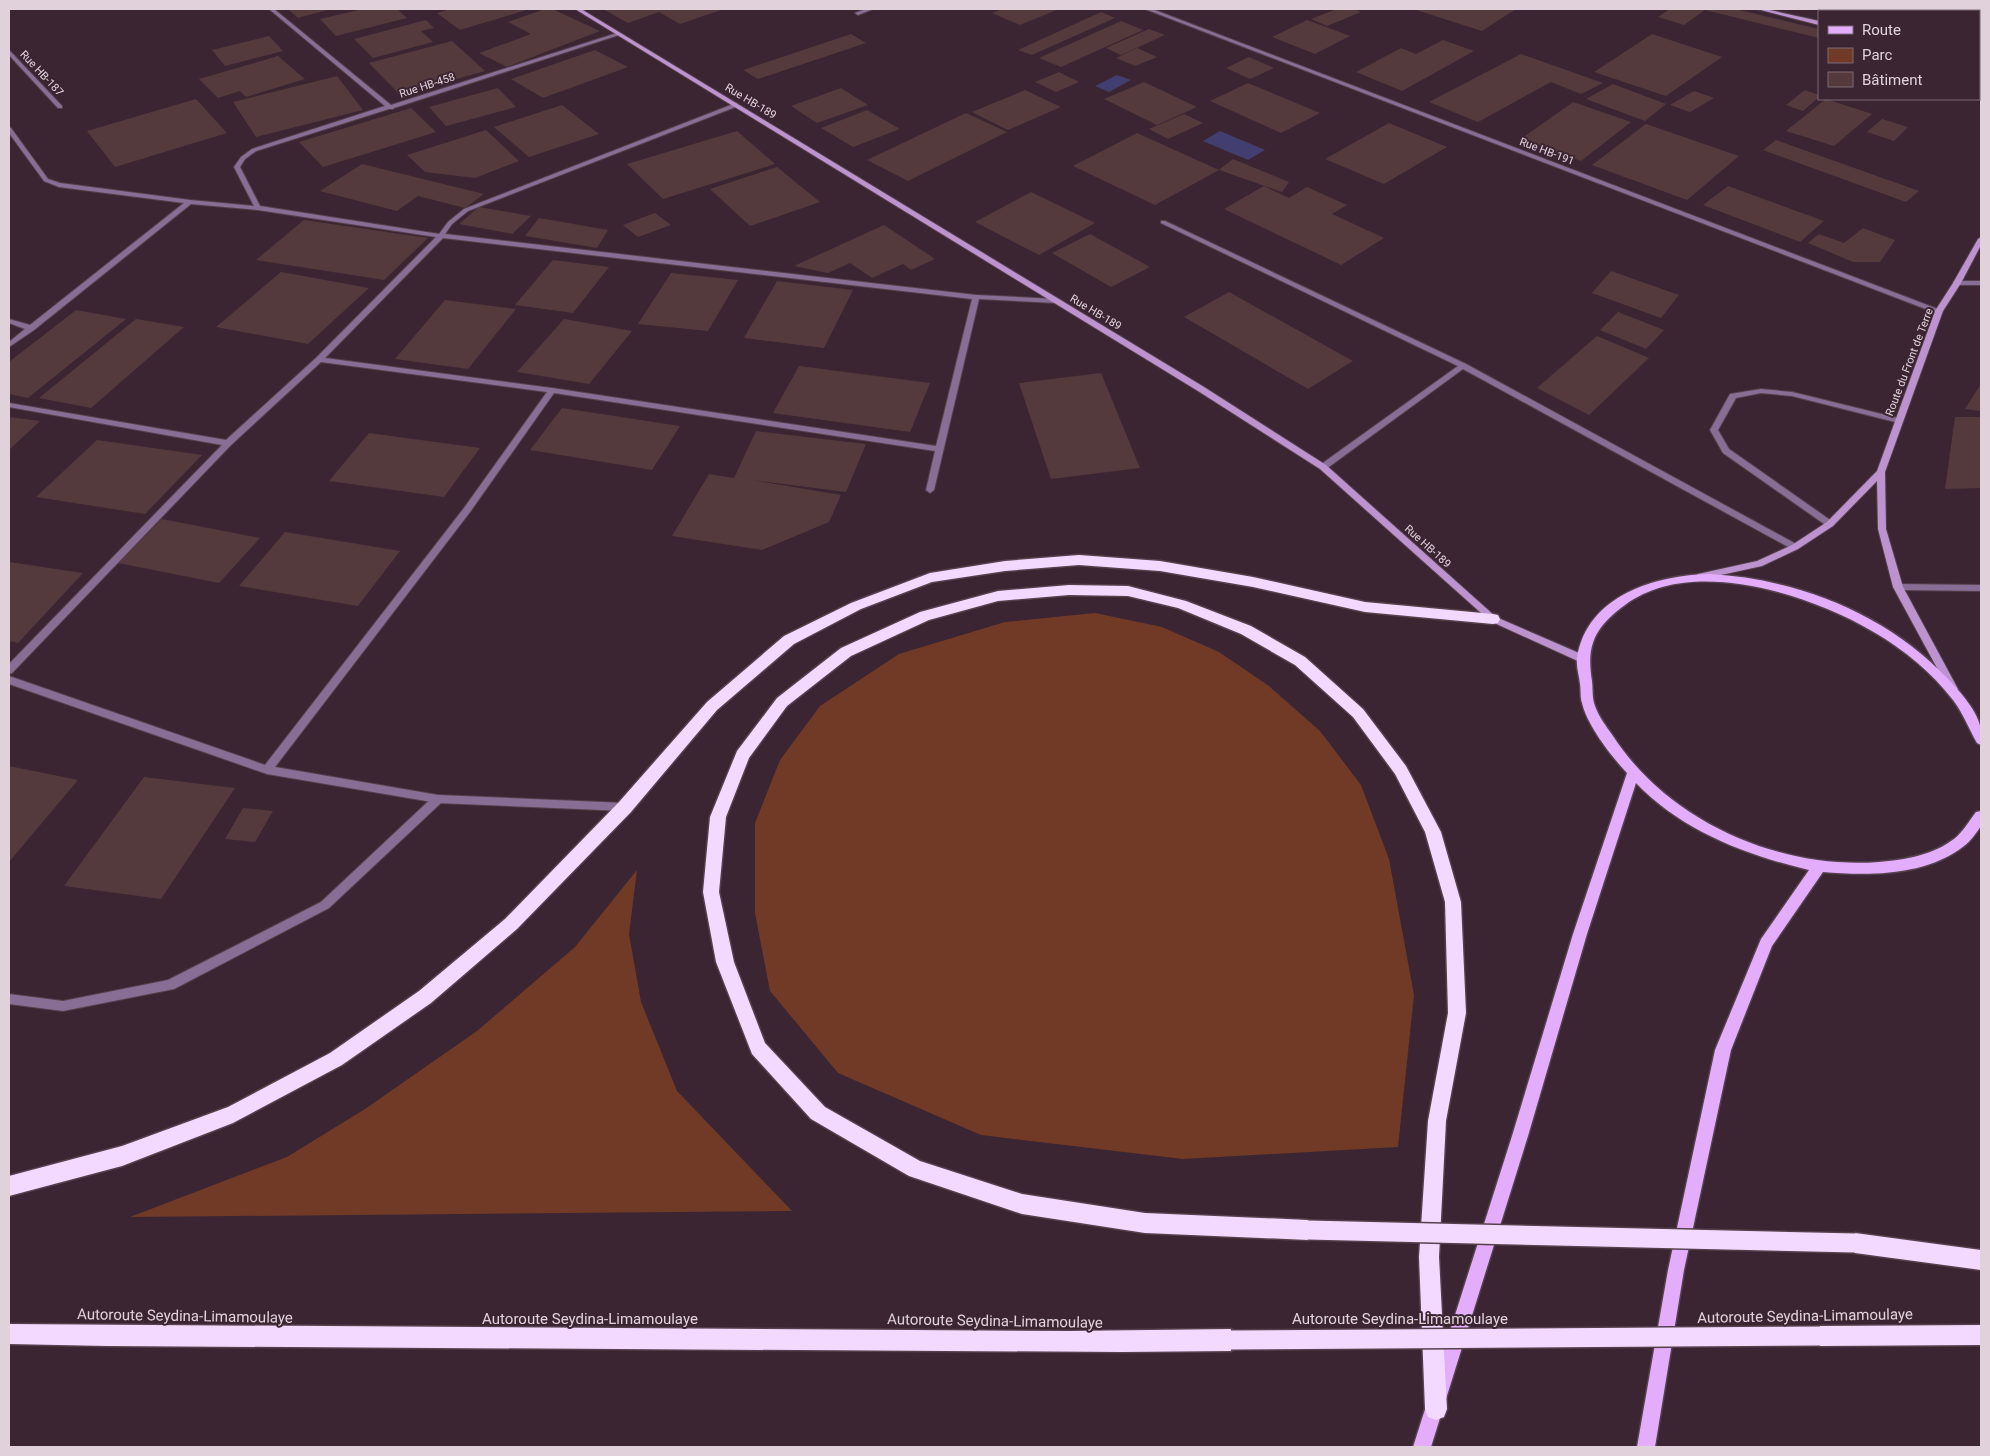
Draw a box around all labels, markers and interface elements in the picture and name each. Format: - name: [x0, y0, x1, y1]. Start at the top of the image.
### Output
- legend: [1818, 10, 1980, 100]
- text: Route: [1862, 21, 1901, 39]
- text: Parc: [1862, 46, 1892, 64]
- street label: Rue HB-187: [17, 48, 66, 99]
- street label: Rue HB-458: [398, 70, 457, 101]
- text: Bâtiment: [1862, 71, 1922, 89]
- street label: Rue HB-189: [723, 81, 779, 122]
- street label: Rue HB-191: [1518, 135, 1576, 168]
- street label: Rue HB-189: [1068, 292, 1124, 333]
- street label: Route du Front de Terre: [1883, 306, 1936, 418]
- street label: Rue HB-189: [1402, 522, 1453, 571]
- street label: Autoroute Seydina-Limamoulaye: [77, 1305, 293, 1327]
- street label: Autoroute Seydina-Limamoulaye: [1697, 1305, 1913, 1327]
- street label: Autoroute Seydina-Limamoulaye: [482, 1310, 698, 1328]
- street label: Autoroute Seydina-Limamoulaye: [887, 1310, 1103, 1332]
- street label: Autoroute Seydina-Limamoulaye: [1292, 1310, 1508, 1328]

